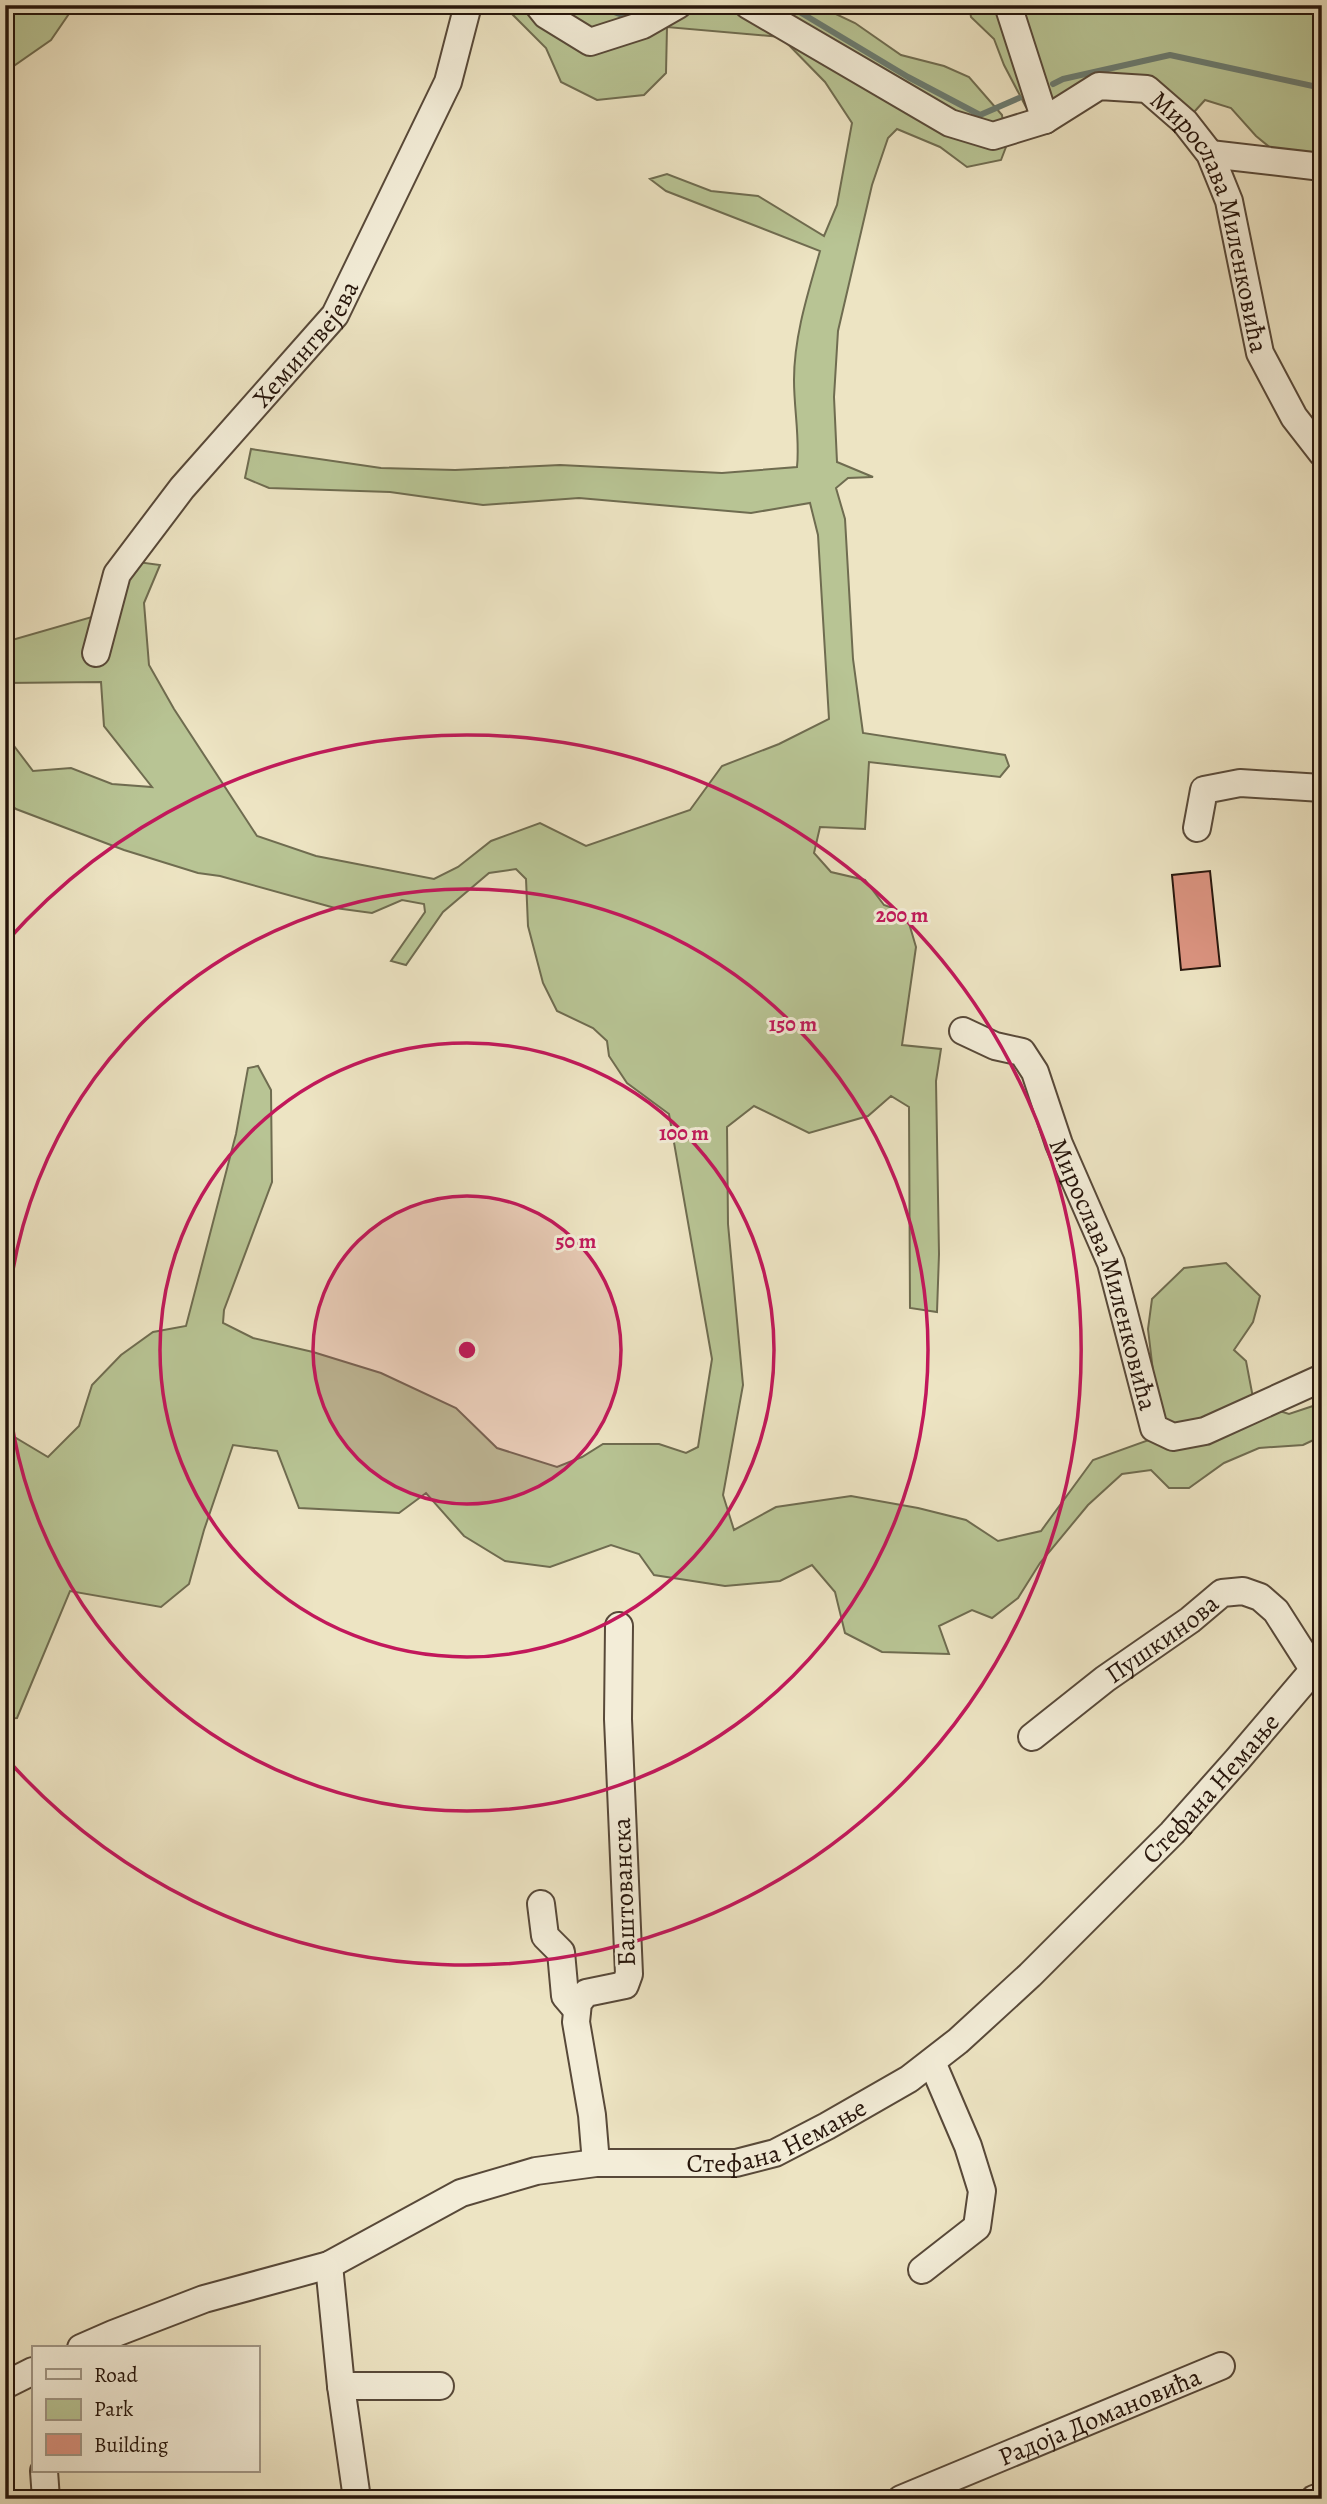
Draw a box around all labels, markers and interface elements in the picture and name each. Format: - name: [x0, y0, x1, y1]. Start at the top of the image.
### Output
- street label: Мирослава Миленковића: [1143, 82, 1277, 356]
- street label: Хемингвејева: [244, 275, 367, 415]
- text: 200 m: [876, 901, 929, 929]
- text: 150 m: [769, 1010, 818, 1038]
- text: 100 m: [659, 1119, 709, 1147]
- street label: Мирослава Миленковића: [1041, 1133, 1166, 1414]
- text: 50 m: [556, 1227, 597, 1255]
- centre of rings: [455, 1338, 479, 1362]
- street label: Пушкинова: [1098, 1586, 1226, 1691]
- street label: Стефана Немање: [1134, 1705, 1287, 1871]
- street label: Баштованска: [604, 1817, 644, 1967]
- street label: Стефана Немање: [686, 2090, 873, 2181]
- legend: [32, 2346, 259, 2472]
- street label: Радоја Домановића: [993, 2359, 1206, 2474]
- text: Road: [94, 2361, 138, 2389]
- text: Park: [94, 2395, 134, 2423]
- text: Building: [94, 2431, 169, 2459]

